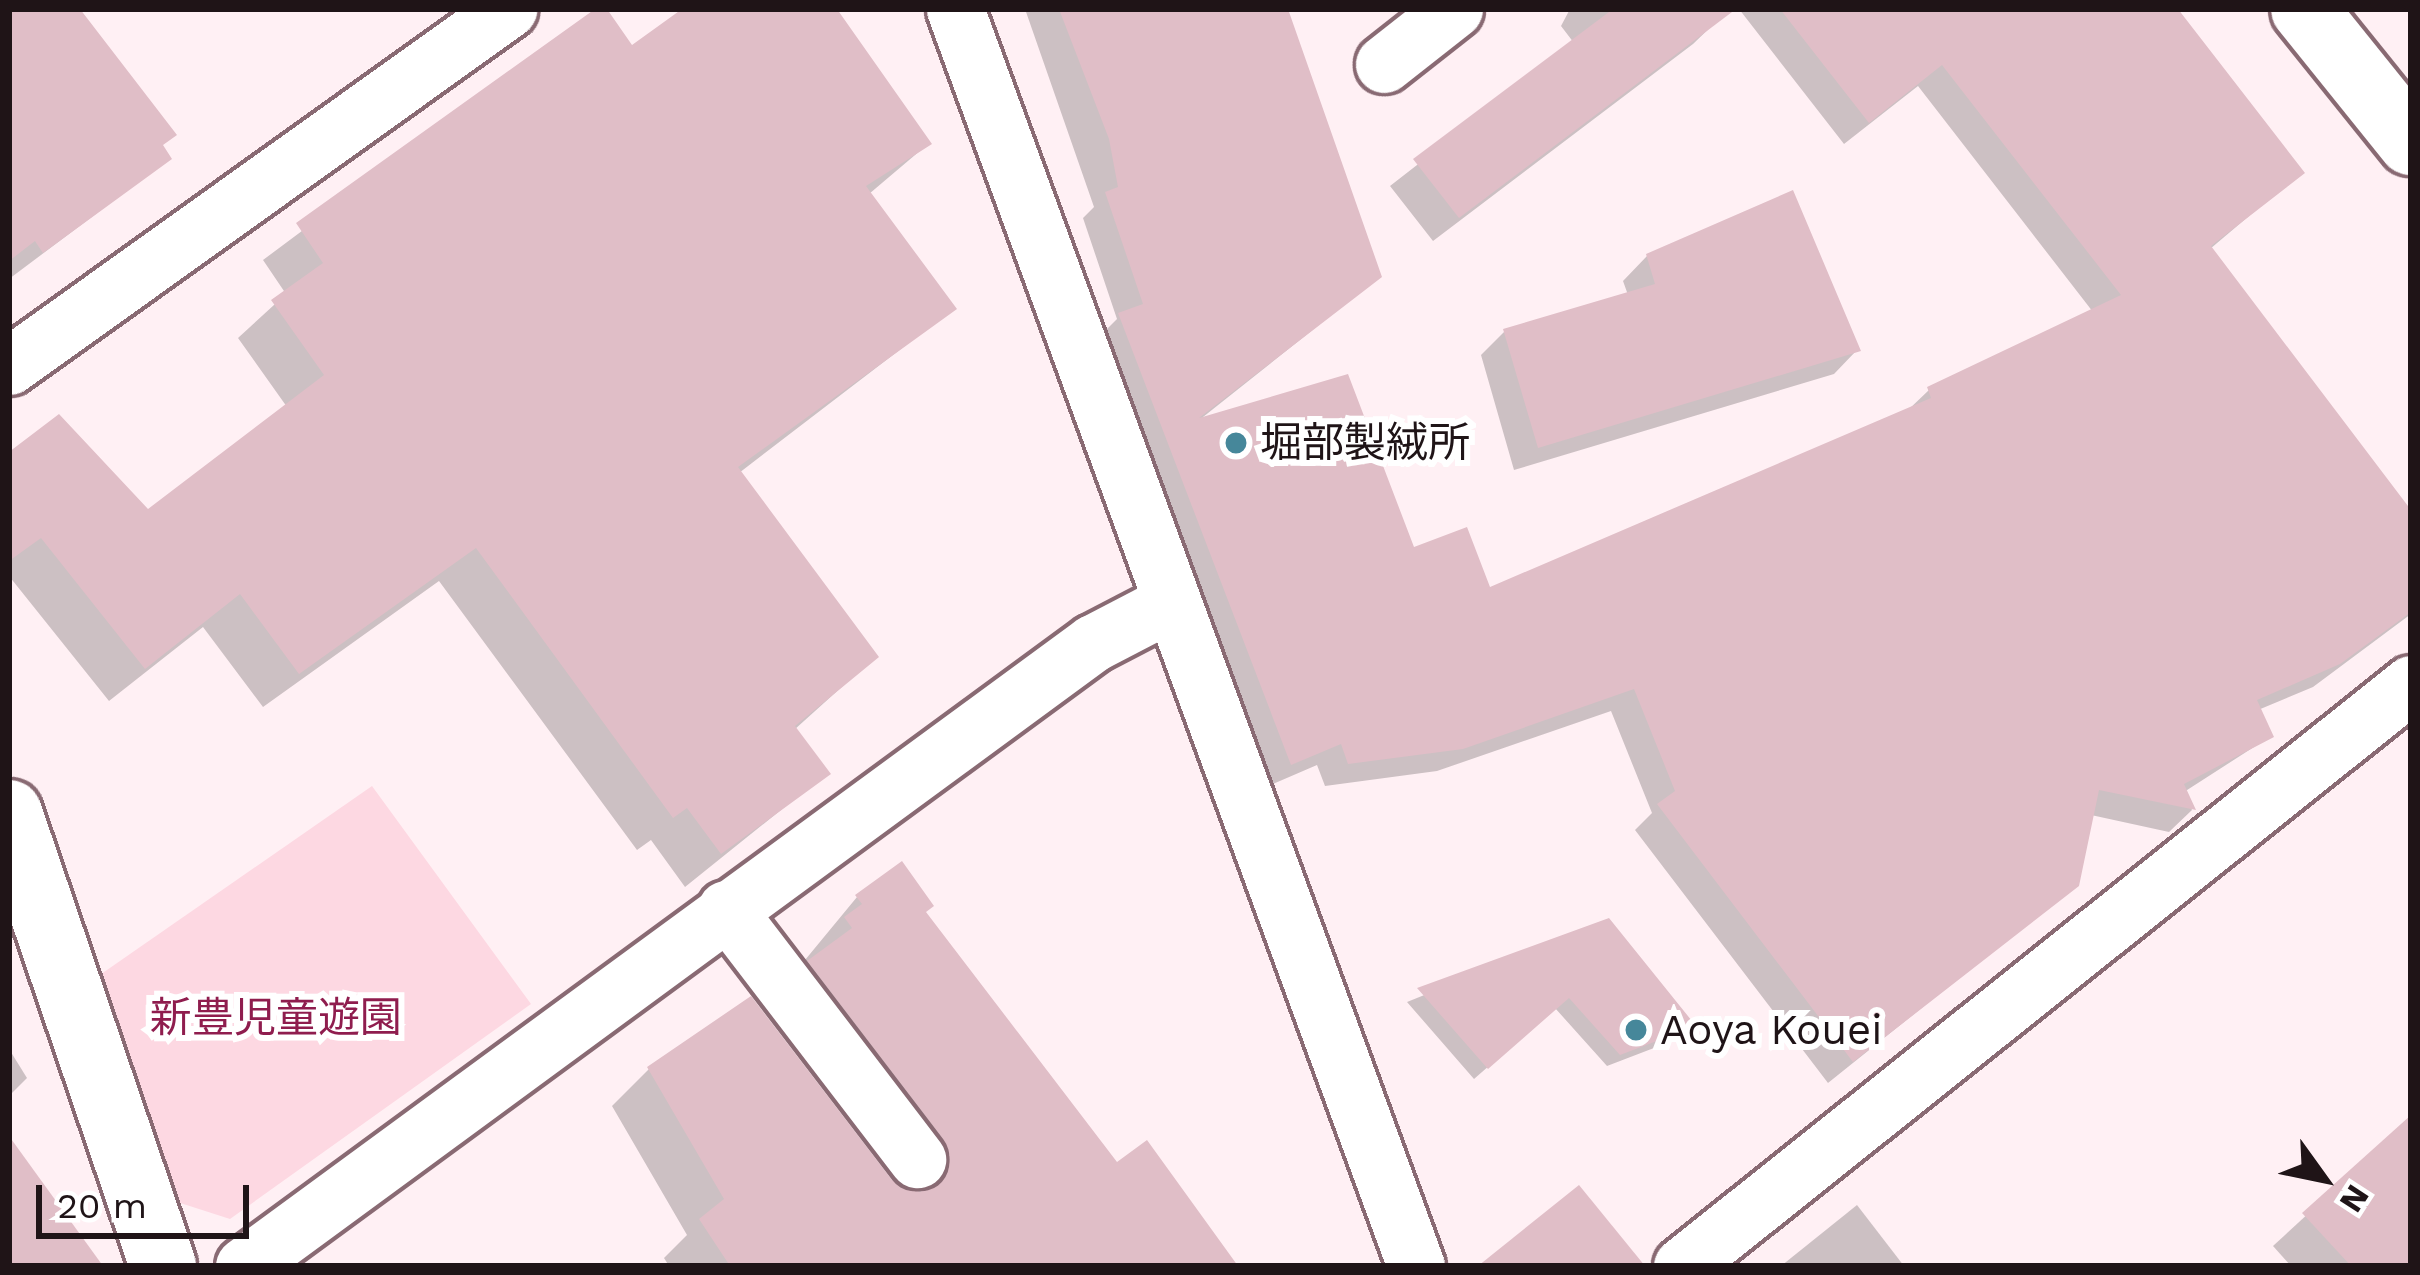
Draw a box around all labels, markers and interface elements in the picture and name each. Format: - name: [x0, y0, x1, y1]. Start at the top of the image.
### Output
- place label: 堀部製絨所: [1260, 418, 1470, 468]
- marker: 堀部製絨所: [1223, 430, 1249, 456]
- park label: 新豊児童遊園: [150, 993, 402, 1043]
- place label: Aoya Kouei: [1660, 1005, 1883, 1055]
- marker: Aoya Kouei: [1623, 1017, 1649, 1043]
- north arrow: [2264, 1119, 2384, 1239]
- scale bar: [42, 1161, 255, 1235]
- text: N: [2332, 1178, 2378, 1220]
- text: 20 m: [57, 1185, 147, 1227]

